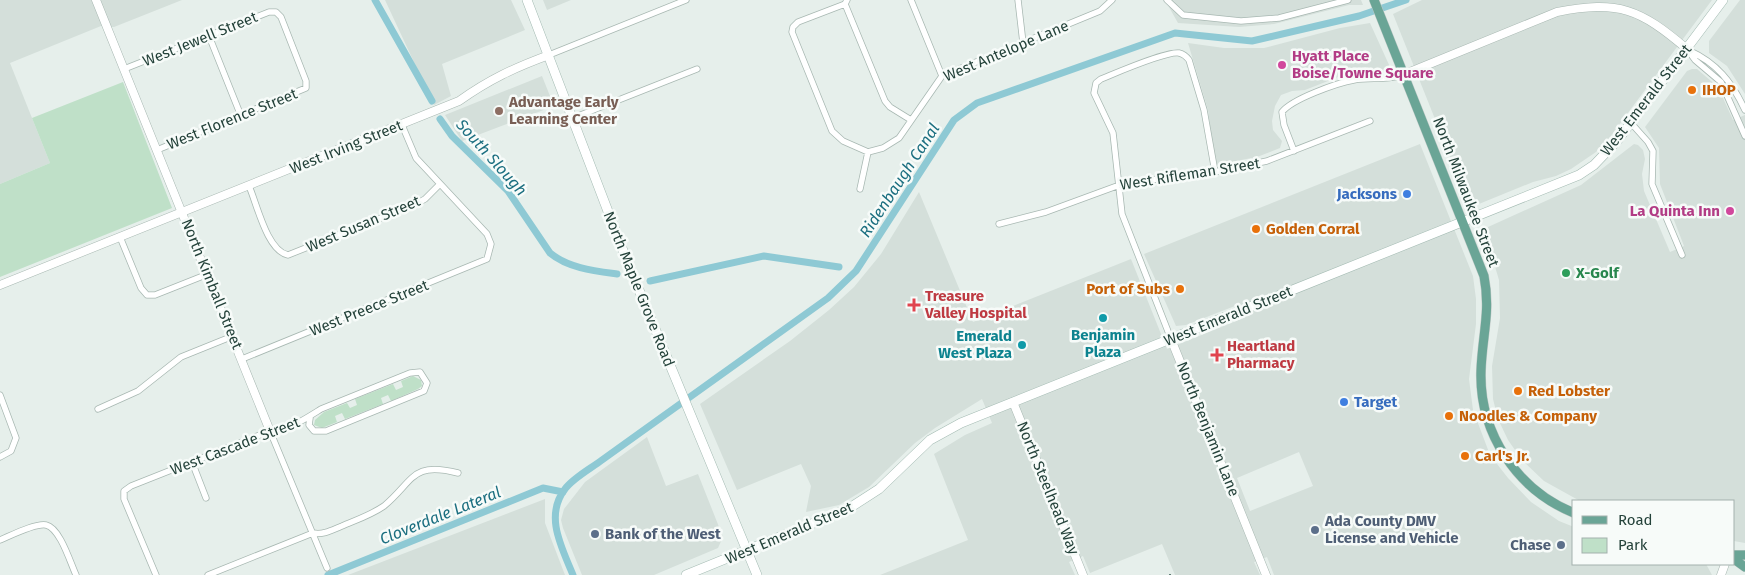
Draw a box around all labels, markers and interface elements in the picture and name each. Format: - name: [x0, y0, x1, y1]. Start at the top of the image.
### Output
- street label: West Jewell Street: [140, 8, 260, 70]
- street label: West Antelope Lane: [941, 17, 1071, 85]
- street label: West Emerald Street: [1597, 40, 1696, 160]
- place label: Hyatt Place Boise/Towne Square: [1292, 47, 1434, 82]
- marker: Hyatt Place Boise/Towne Square: [1276, 59, 1288, 71]
- place label: IHOP: [1702, 81, 1736, 99]
- street label: West Florence Street: [164, 84, 300, 153]
- marker: IHOP: [1686, 84, 1698, 96]
- place label: Advantage Early Learning Center: [508, 93, 619, 128]
- marker: Advantage Early Learning Center: [493, 105, 505, 117]
- water label: South Slough: [452, 114, 531, 200]
- street label: North Milwaukee Street: [1429, 114, 1503, 270]
- street label: West Irving Street: [287, 116, 405, 178]
- water label: Ridenbaugh Canal: [856, 120, 943, 241]
- street label: West Rifleman Street: [1119, 154, 1262, 194]
- place label: Jacksons: [1336, 185, 1397, 203]
- marker: Jacksons: [1401, 188, 1413, 200]
- street label: West Susan Street: [303, 192, 423, 256]
- place label: La Quinta Inn: [1630, 202, 1720, 220]
- marker: La Quinta Inn: [1724, 205, 1736, 217]
- street label: North Maple Grove Road: [600, 209, 678, 369]
- street label: North Kimball Street: [178, 216, 247, 352]
- place label: Golden Corral: [1266, 220, 1360, 238]
- marker: Golden Corral: [1250, 223, 1262, 235]
- place label: X-Golf: [1575, 264, 1620, 282]
- marker: X-Golf: [1560, 267, 1572, 279]
- street label: West Preece Street: [307, 276, 432, 340]
- place label: Port of Subs: [1086, 280, 1170, 298]
- street label: West Emerald Street: [1161, 282, 1295, 350]
- marker: Port of Subs: [1174, 283, 1186, 295]
- place label: Treasure Valley Hospital: [924, 287, 1027, 322]
- marker: Treasure Valley Hospital: [907, 298, 921, 312]
- marker: Benjamin Plaza: [1097, 312, 1109, 324]
- place label: Benjamin Plaza: [1071, 326, 1135, 361]
- place label: Emerald West Plaza: [938, 327, 1012, 362]
- place label: Heartland Pharmacy: [1227, 337, 1295, 372]
- marker: Emerald West Plaza: [1016, 339, 1028, 351]
- marker: Heartland Pharmacy: [1211, 349, 1223, 361]
- street label: North Benjamin Lane: [1173, 359, 1243, 499]
- place label: Red Lobster: [1528, 382, 1611, 400]
- marker: Red Lobster: [1512, 385, 1524, 397]
- place label: Target: [1354, 393, 1398, 411]
- marker: Target: [1338, 396, 1350, 408]
- place label: Noodles & Company: [1459, 407, 1597, 425]
- marker: Noodles & Company: [1443, 410, 1455, 422]
- street label: West Cascade Street: [168, 413, 303, 479]
- street label: North Steelhead Way: [1013, 419, 1083, 558]
- place label: Carl's Jr.: [1475, 447, 1530, 465]
- marker: Carl's Jr.: [1459, 450, 1471, 462]
- water label: Cloverdale Lateral: [377, 482, 504, 548]
- street label: West Emerald Street: [722, 498, 856, 568]
- legend: [1572, 500, 1735, 565]
- text: Road: [1618, 511, 1653, 529]
- place label: Ada County DMV License and Vehicle: [1324, 512, 1458, 547]
- marker: Ada County DMV License and Vehicle: [1309, 524, 1321, 536]
- place label: Bank of the West: [605, 525, 721, 543]
- marker: Bank of the West: [589, 528, 601, 540]
- place label: Chase: [1510, 536, 1551, 554]
- text: Park: [1618, 536, 1648, 554]
- marker: Chase: [1555, 539, 1567, 551]

